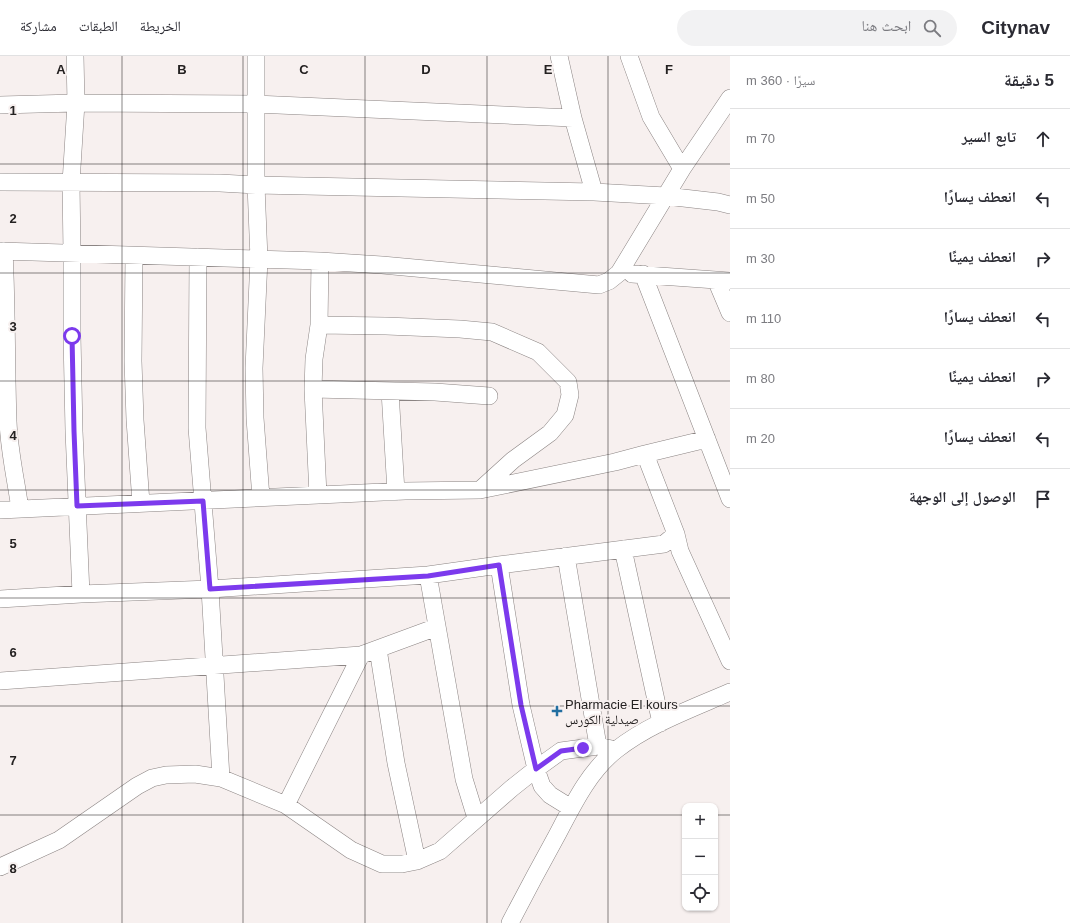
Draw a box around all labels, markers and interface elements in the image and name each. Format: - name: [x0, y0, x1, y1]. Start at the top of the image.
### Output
- search box: [677, 10, 957, 46]
- text: ابحث هنا: [861, 17, 911, 34]
- icon: search: [921, 17, 943, 39]
- text: Citynav: [981, 17, 1050, 38]
- text: مشاركة: [20, 18, 57, 34]
- text: الطبقات: [79, 18, 118, 34]
- text: الخريطة: [140, 18, 181, 34]
- text: A: [56, 62, 66, 77]
- text: B: [177, 62, 187, 77]
- text: C: [299, 62, 309, 77]
- text: D: [421, 62, 431, 77]
- text: E: [544, 62, 553, 77]
- text: F: [665, 62, 673, 77]
- text: 5 دقيقة: [1004, 71, 1054, 90]
- text: سيرًا · 360 m: [746, 73, 815, 88]
- text: 1: [9, 103, 17, 118]
- text: تابع السير: [962, 128, 1016, 145]
- icon: ahead: [1032, 128, 1054, 150]
- text: 70 m: [746, 131, 775, 146]
- text: انعطف يسارًا: [944, 188, 1016, 205]
- icon: left: [1032, 188, 1054, 210]
- text: 50 m: [746, 191, 775, 206]
- text: 2: [9, 211, 17, 226]
- text: انعطف يمينًا: [948, 248, 1016, 265]
- icon: right: [1032, 248, 1054, 270]
- text: 30 m: [746, 251, 775, 266]
- text: انعطف يسارًا: [944, 308, 1016, 325]
- icon: left: [1032, 308, 1054, 330]
- text: 110 m: [746, 311, 781, 326]
- text: 3: [9, 319, 17, 334]
- route start: [63, 327, 81, 345]
- text: انعطف يمينًا: [948, 368, 1016, 385]
- icon: right: [1032, 368, 1054, 390]
- text: 80 m: [746, 371, 775, 386]
- text: 4: [9, 428, 17, 443]
- text: انعطف يسارًا: [944, 428, 1016, 445]
- icon: left: [1032, 428, 1054, 450]
- text: 20 m: [746, 431, 775, 446]
- text: الوصول إلى الوجهة: [909, 488, 1016, 505]
- icon: arrive: [1032, 488, 1054, 510]
- text: 5: [9, 536, 17, 551]
- text: 6: [9, 645, 17, 660]
- place label: Pharmacie El kours صيدلية الكورس: [565, 697, 678, 728]
- marker: Pharmacie El kours صيدلية الكورس: [552, 706, 562, 716]
- route end: [574, 739, 592, 757]
- text: 7: [9, 753, 17, 768]
- map controls: [682, 803, 718, 911]
- button: +: [682, 803, 718, 839]
- button: −: [682, 839, 718, 875]
- text: 8: [9, 861, 17, 876]
- button: locate: [682, 875, 718, 911]

